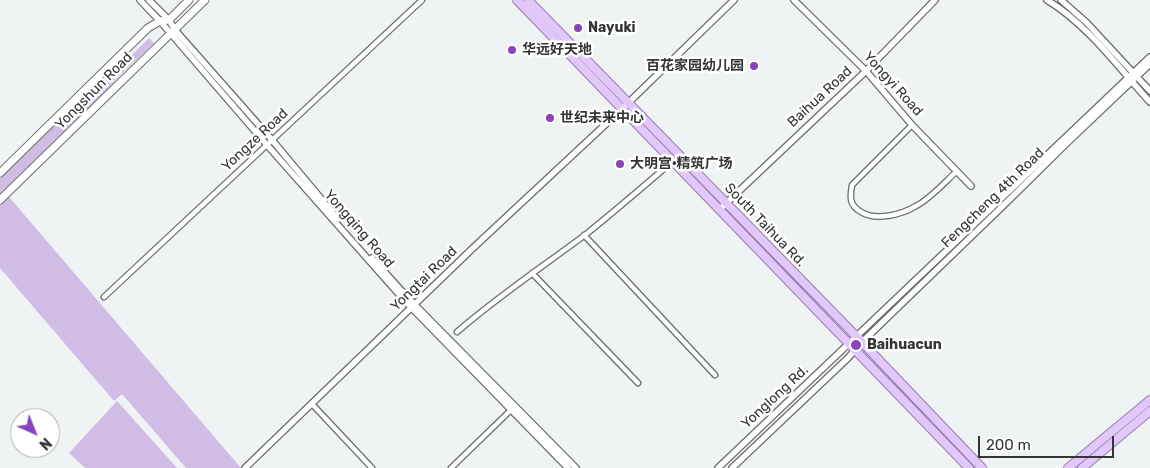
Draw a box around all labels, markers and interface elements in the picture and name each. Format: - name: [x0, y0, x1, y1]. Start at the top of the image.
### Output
- place label: Nayuki: [588, 20, 636, 36]
- marker: Nayuki: [572, 22, 584, 34]
- place label: 华远好天地: [522, 42, 592, 58]
- marker: 华远好天地: [506, 44, 518, 56]
- street label: Yongyi Road: [860, 48, 926, 120]
- street label: Yongshun Road: [52, 49, 136, 133]
- place label: 百花家园幼儿园: [646, 58, 744, 74]
- marker: 百花家园幼儿园: [748, 60, 760, 72]
- street label: Baihua Road: [784, 63, 856, 131]
- street label: Yongze Road: [218, 105, 292, 175]
- place label: 世纪未来中心: [560, 110, 644, 126]
- marker: 世纪未来中心: [544, 112, 556, 124]
- street label: Fengcheng 4th Road: [938, 145, 1048, 251]
- place label: 大明宫·精筑广场: [630, 156, 733, 172]
- marker: 大明宫·精筑广场: [614, 158, 626, 170]
- street label: South Taihua Rd.: [721, 180, 809, 270]
- street label: Yongqing Road: [321, 187, 397, 271]
- street label: Yongtai Road: [387, 243, 461, 315]
- place label: Baihuacun: [867, 337, 942, 353]
- marker: Baihuacun: [849, 338, 863, 352]
- street label: Yonglong Rd.: [738, 362, 812, 432]
- north arrow: [10, 408, 60, 458]
- scale bar: [980, 426, 1116, 458]
- text: N: [36, 434, 55, 453]
- text: 200 m: [986, 436, 1031, 454]

